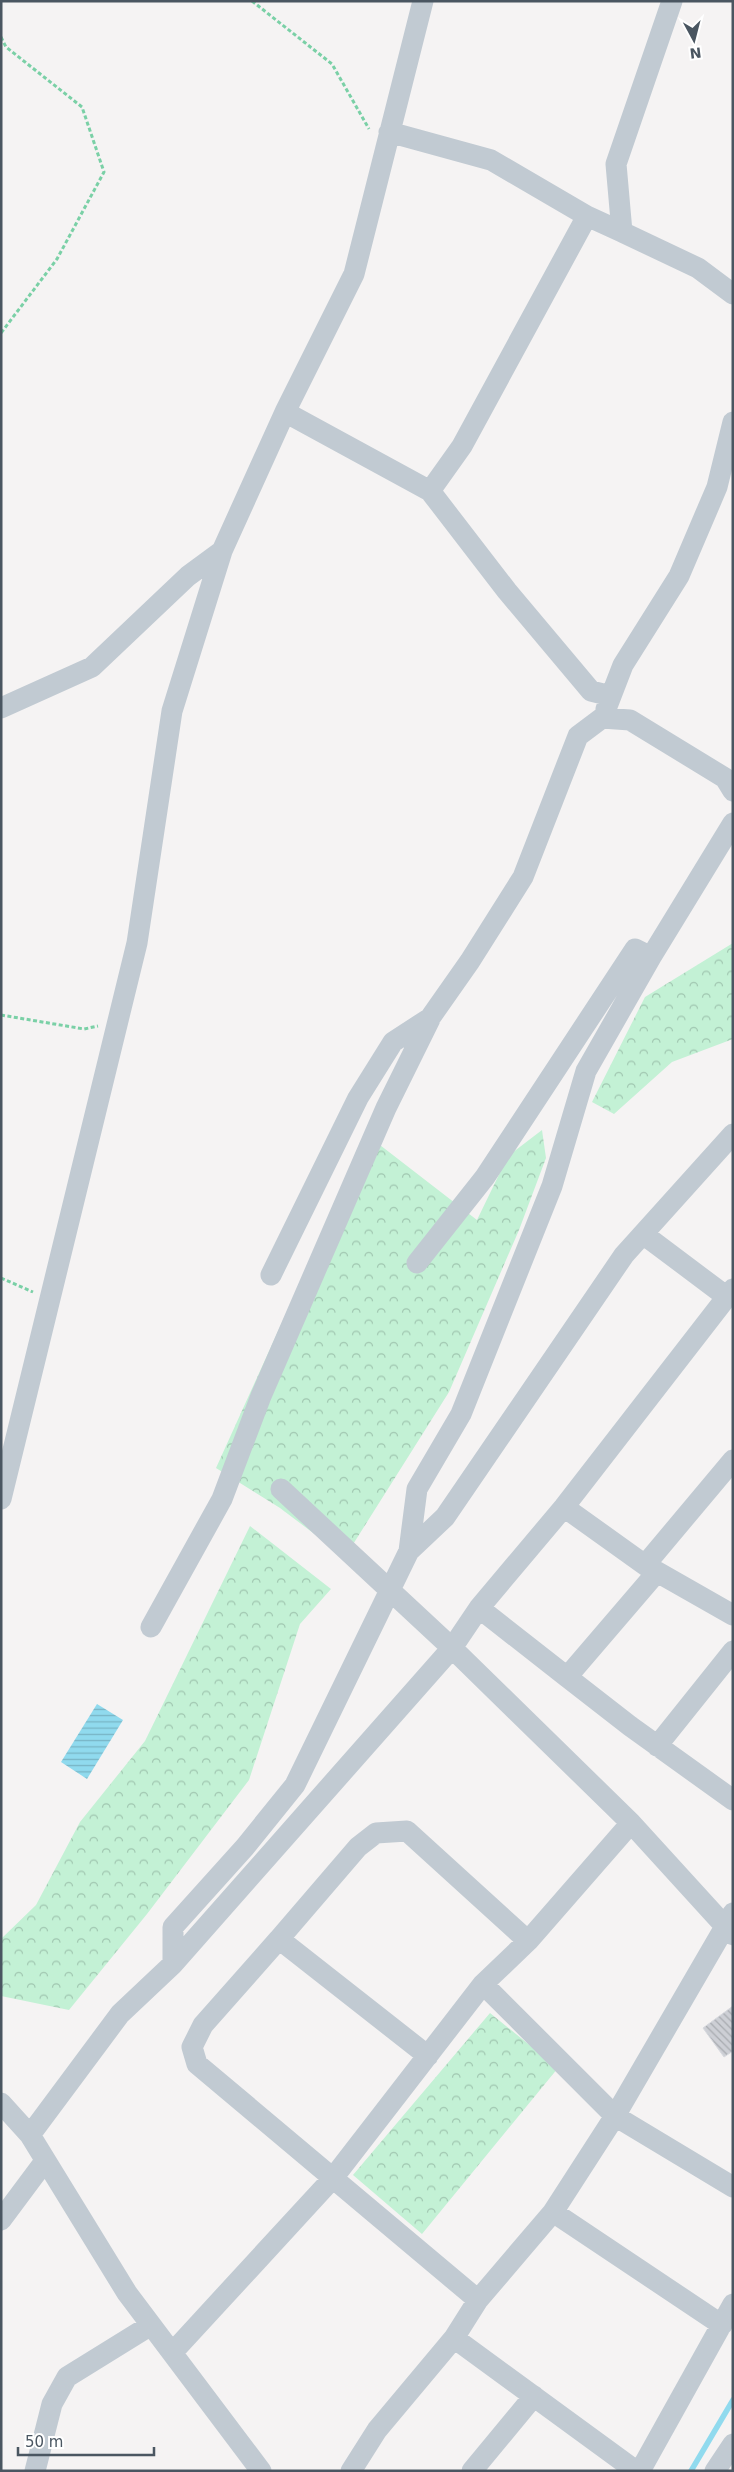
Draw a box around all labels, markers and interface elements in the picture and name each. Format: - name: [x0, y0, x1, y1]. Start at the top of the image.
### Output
- north arrow: [669, 15, 719, 65]
- text: N: [689, 44, 702, 62]
- scale bar: [18, 2424, 154, 2456]
- text: 50 m: [25, 2433, 63, 2451]

